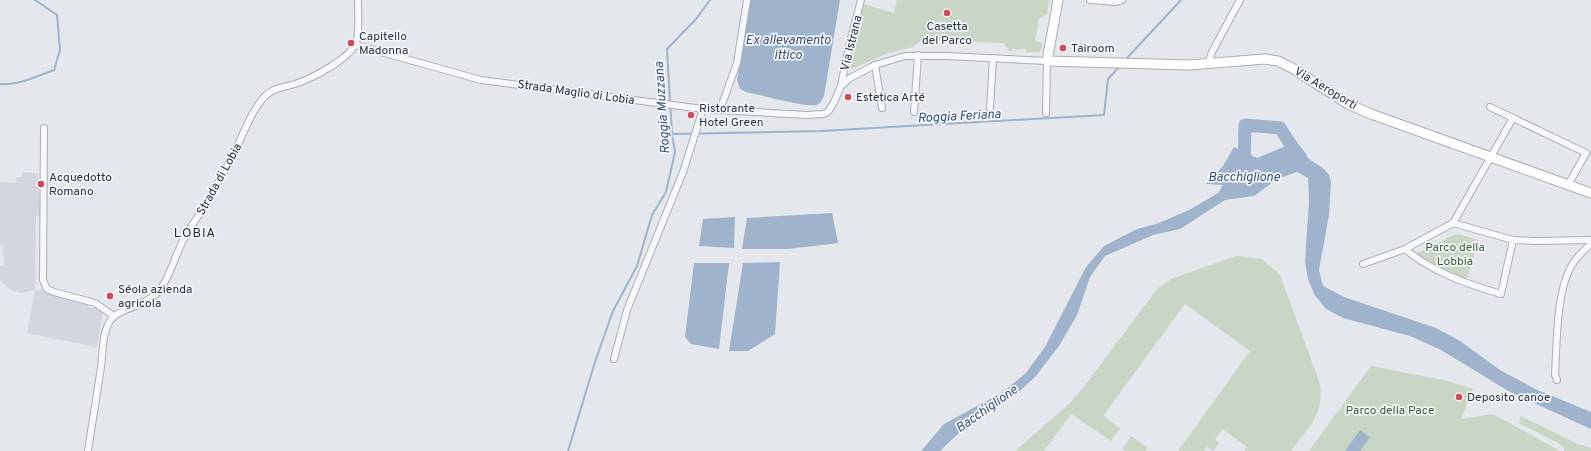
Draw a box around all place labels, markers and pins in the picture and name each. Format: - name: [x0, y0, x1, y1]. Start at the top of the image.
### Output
- marker: Casetta del Parco: [942, 8, 952, 18]
- place label: Casetta del Parco: [922, 19, 972, 49]
- place label: Capitello Madonna: [359, 29, 408, 59]
- marker: Capitello Madonna: [346, 38, 356, 48]
- place label: Tairoom: [1071, 41, 1115, 57]
- marker: Tairoom: [1058, 43, 1068, 53]
- place label: Estetica Arté: [856, 90, 925, 106]
- marker: Estetica Arté: [843, 92, 853, 102]
- place label: Ristorante Hotel Green: [699, 101, 763, 131]
- marker: Ristorante Hotel Green: [686, 110, 696, 120]
- place label: Acquedotto Romano: [49, 170, 112, 200]
- marker: Acquedotto Romano: [36, 179, 46, 189]
- place label: Séola azienda agricola: [118, 282, 192, 312]
- marker: Séola azienda agricola: [105, 291, 115, 301]
- place label: Deposito canoe: [1467, 390, 1550, 406]
- marker: Deposito canoe: [1454, 392, 1464, 402]

